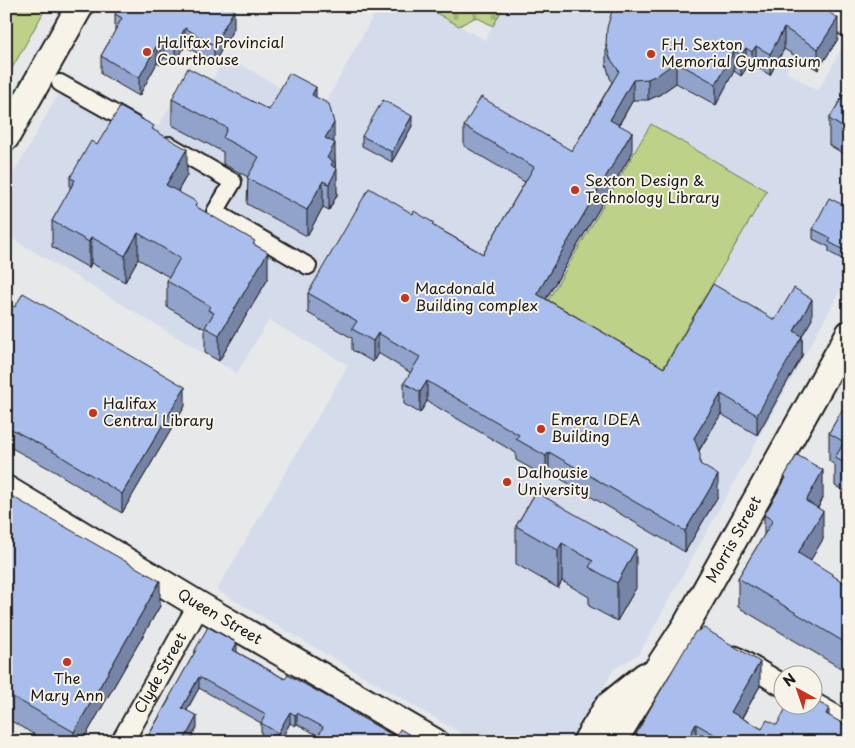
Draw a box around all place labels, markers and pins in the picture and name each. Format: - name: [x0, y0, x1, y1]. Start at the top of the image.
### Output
- place label: Halifax Provincial Courthouse: [157, 30, 284, 70]
- place label: F.H. Sexton Memorial Gymnasium: [661, 32, 821, 72]
- marker: Halifax Provincial Courthouse: [141, 46, 153, 58]
- marker: F.H. Sexton Memorial Gymnasium: [645, 48, 657, 60]
- place label: Sexton Design & Technology Library: [585, 168, 720, 208]
- marker: Sexton Design & Technology Library: [569, 184, 581, 196]
- place label: Macdonald Building complex: [415, 276, 538, 316]
- marker: Macdonald Building complex: [399, 292, 411, 304]
- place label: Halifax Central Library: [103, 391, 214, 431]
- marker: Halifax Central Library: [87, 407, 99, 419]
- place label: Emera IDEA Building: [551, 407, 640, 447]
- marker: Emera IDEA Building: [535, 423, 547, 435]
- place label: Dalhousie University: [517, 460, 589, 500]
- marker: Dalhousie University: [501, 476, 513, 488]
- marker: The Mary Ann: [61, 656, 73, 668]
- place label: The Mary Ann: [30, 666, 104, 706]

